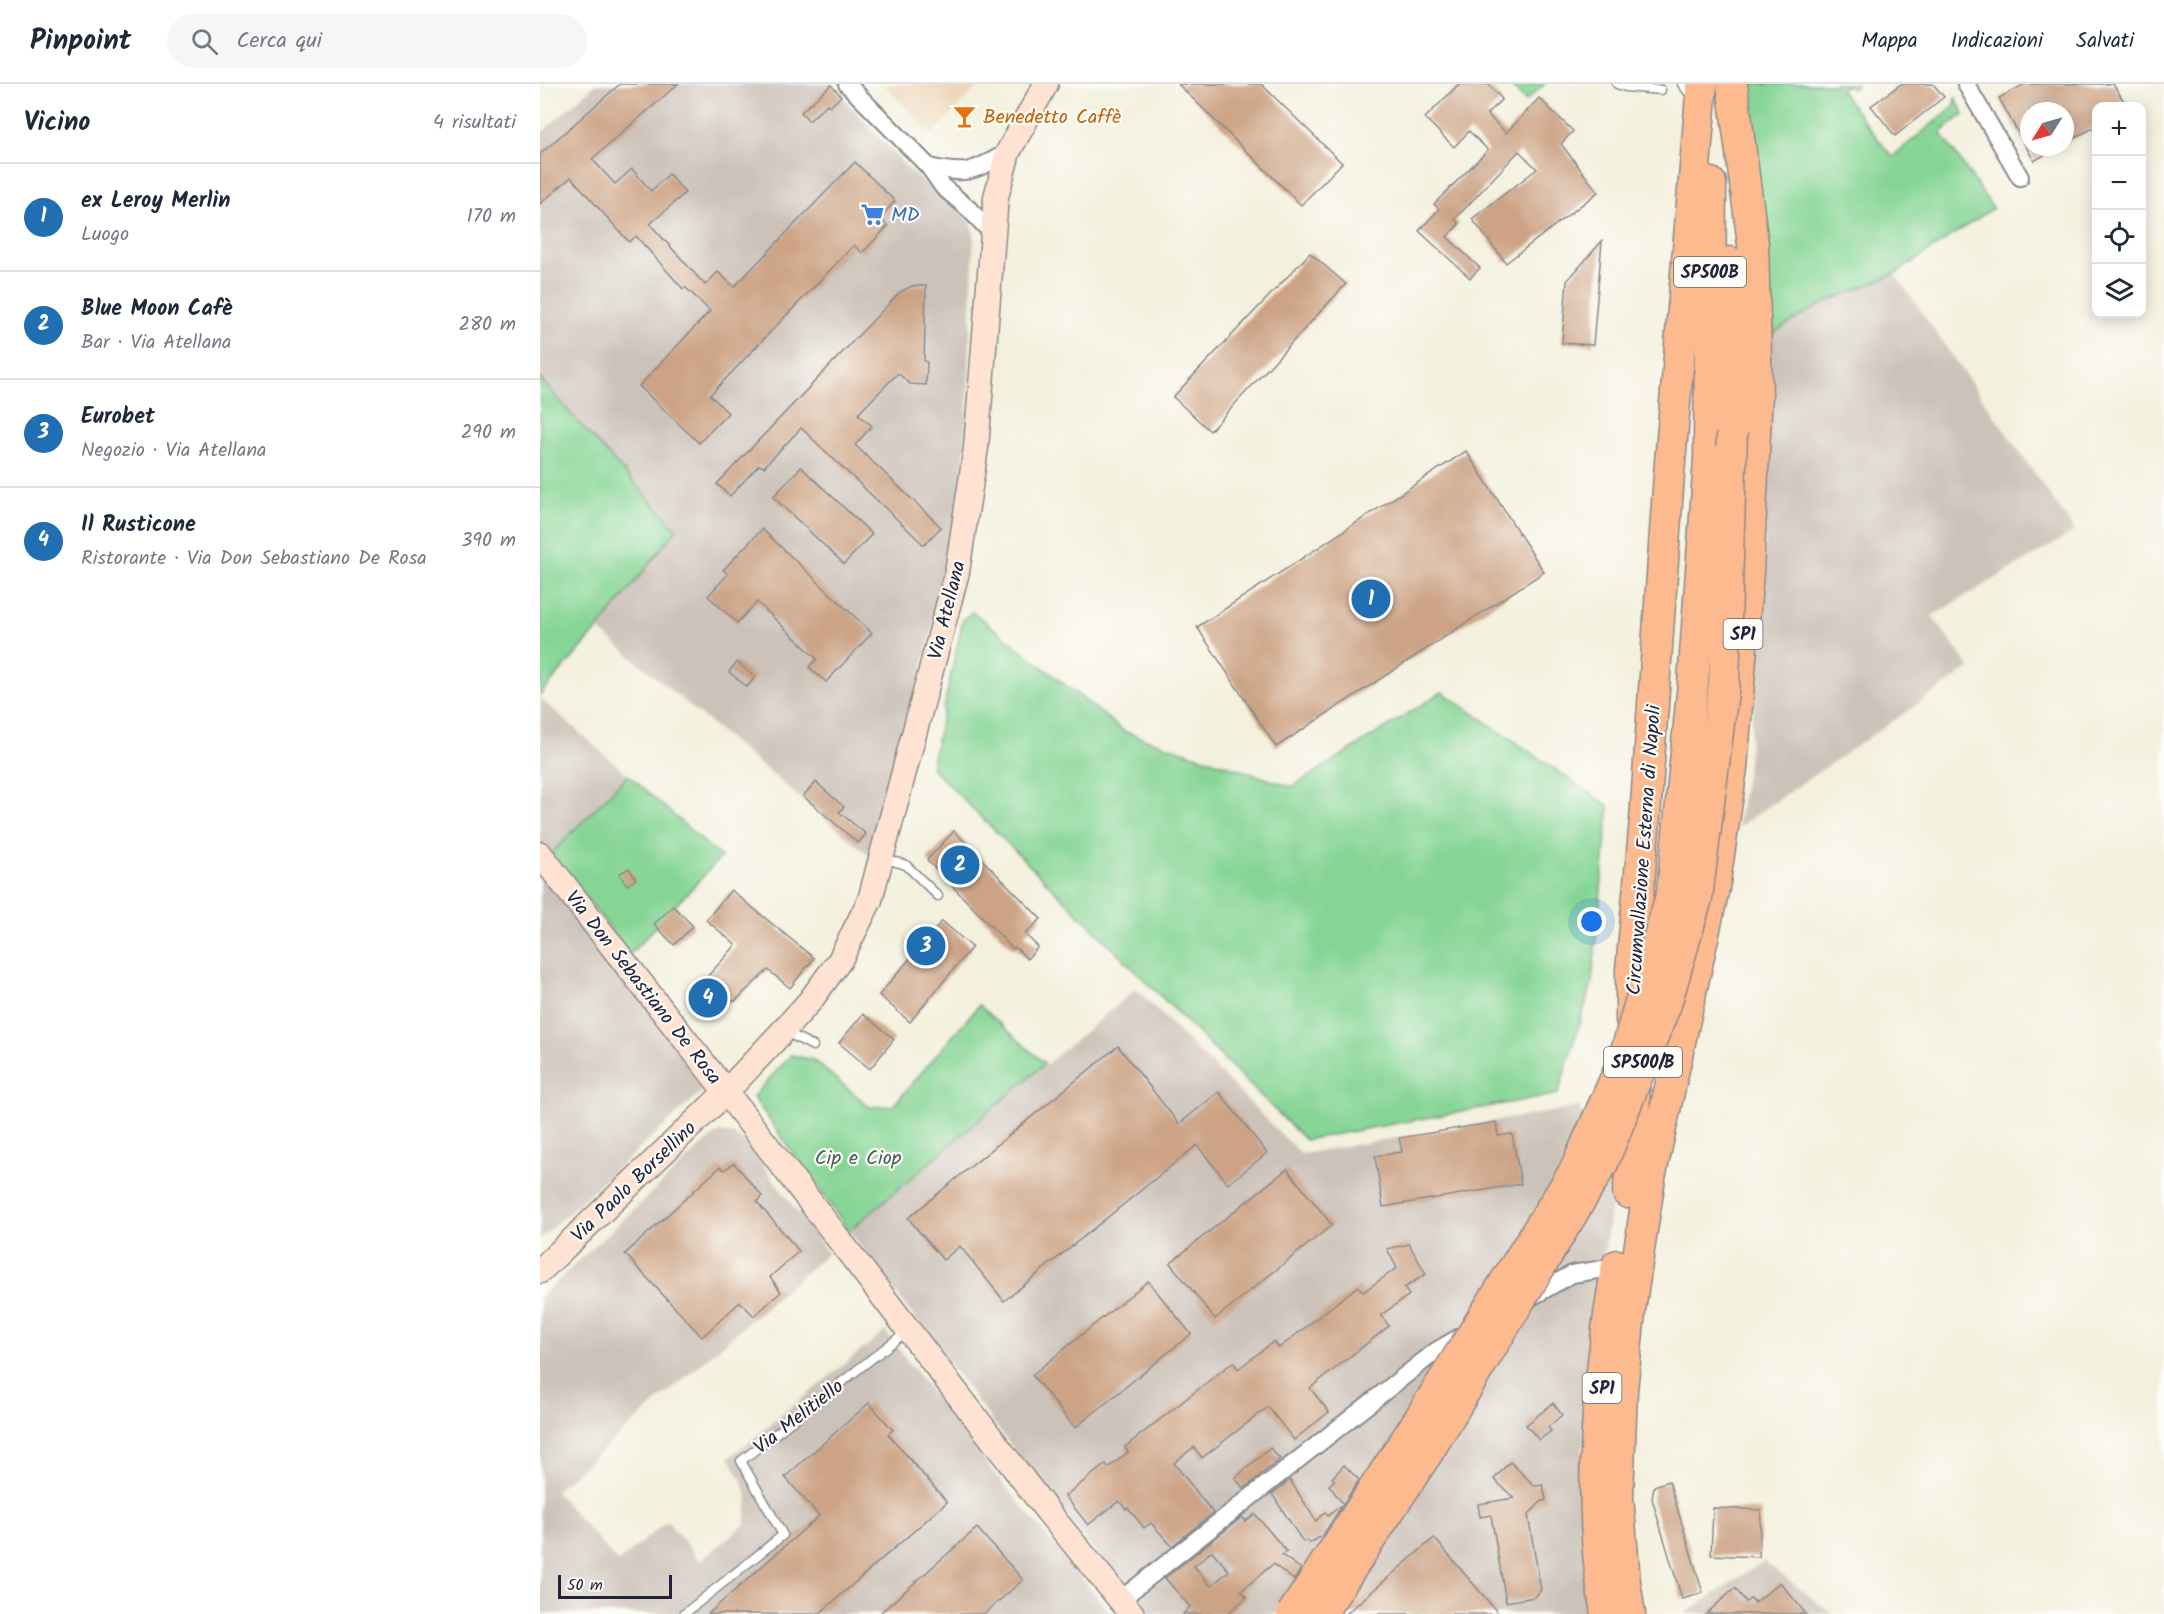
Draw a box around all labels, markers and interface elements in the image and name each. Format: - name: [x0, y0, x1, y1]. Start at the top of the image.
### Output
- search box: [167, 14, 587, 68]
- text: Pinpoint: [30, 19, 131, 64]
- text: Cerca qui: [236, 24, 322, 59]
- icon: search: [188, 25, 221, 58]
- text: Mappa: [1861, 25, 1918, 58]
- text: Indicazioni: [1951, 25, 2043, 58]
- text: Salvati: [2076, 25, 2134, 58]
- text: Vicino: [24, 102, 90, 144]
- place label: Benedetto Caffè: [983, 102, 1121, 134]
- north arrow: [2020, 102, 2074, 156]
- map controls: [2092, 102, 2146, 318]
- button: +: [2092, 102, 2146, 156]
- bar icon: Benedetto Caffè: [952, 103, 978, 129]
- text: 4 risultati: [433, 107, 516, 139]
- button: −: [2092, 156, 2146, 210]
- text: ex Leroy Merlin: [81, 184, 230, 219]
- place label: MD: [891, 200, 920, 232]
- text: 1: [40, 201, 47, 233]
- text: 170 m: [467, 201, 516, 233]
- supermarket icon: MD: [860, 201, 886, 227]
- button: locate: [2092, 210, 2146, 264]
- text: Luogo: [81, 219, 129, 251]
- road number: SP500B: [1674, 257, 1746, 287]
- button: layers: [2092, 264, 2146, 318]
- text: Blue Moon Cafè: [81, 292, 232, 327]
- text: 2: [38, 309, 49, 341]
- text: 280 m: [458, 309, 516, 341]
- text: Bar · Via Atellana: [81, 327, 231, 359]
- text: Eurobet: [81, 400, 155, 435]
- text: 3: [38, 417, 49, 449]
- text: 290 m: [461, 417, 516, 449]
- text: Negozio · Via Atellana: [81, 435, 266, 467]
- text: Il Rusticone: [81, 508, 196, 543]
- text: 4: [38, 525, 49, 557]
- text: 390 m: [461, 525, 516, 557]
- text: Ristorante · Via Don Sebastiano De Rosa: [81, 543, 427, 575]
- street label: Via Atellana: [920, 558, 976, 663]
- pin: 1: [1352, 576, 1390, 622]
- road number: SP1: [1724, 619, 1762, 649]
- street label: Circumvallazione Esterna di Napoli: [1619, 703, 1671, 996]
- pin: 2: [940, 842, 980, 888]
- street label: Via Don Sebastiano De Rosa: [556, 884, 729, 1093]
- your location: [1577, 907, 1606, 936]
- pin: 3: [906, 924, 946, 968]
- pin: 4: [688, 976, 728, 1020]
- road number: SP500/B: [1604, 1047, 1682, 1077]
- street label: Via Paolo Borsellino: [564, 1114, 705, 1251]
- park label: Cip e Ciop: [815, 1143, 902, 1175]
- street label: Via Melitiello: [747, 1372, 851, 1463]
- road number: SP1: [1582, 1373, 1622, 1403]
- scale bar: [558, 1572, 672, 1600]
- text: 50 m: [567, 1573, 603, 1598]

